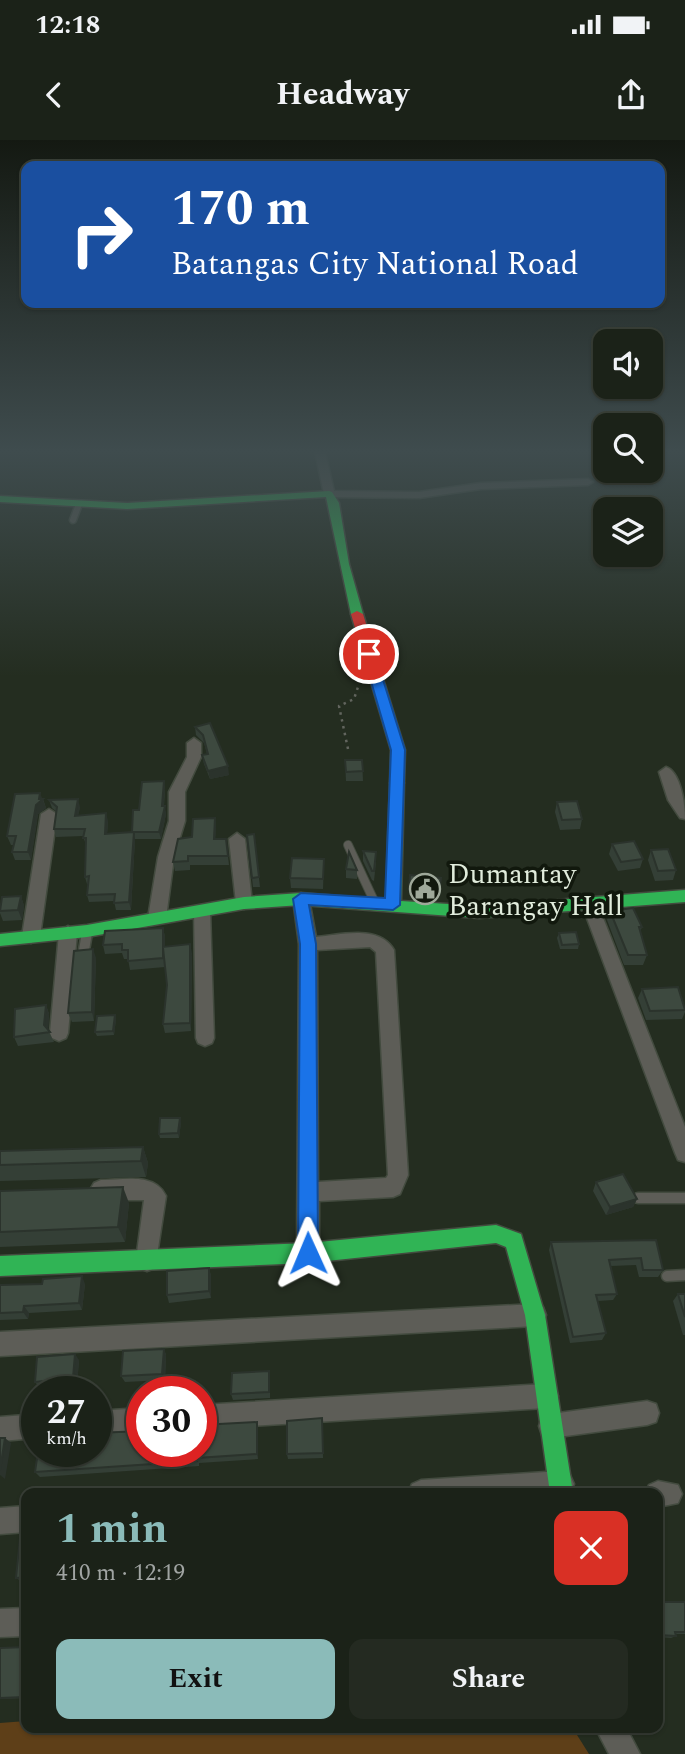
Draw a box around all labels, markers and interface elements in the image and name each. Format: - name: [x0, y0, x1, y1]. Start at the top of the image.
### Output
- text: 12:18: [35, 5, 100, 45]
- text: Headway: [276, 70, 409, 119]
- icon: back: [35, 76, 73, 114]
- icon: share: [612, 76, 650, 114]
- text: 170 m: [171, 172, 310, 247]
- icon: right: [56, 189, 147, 280]
- text: Batangas City National Road: [171, 240, 579, 289]
- map controls: [593, 329, 663, 567]
- button: sound: [593, 329, 663, 399]
- button: search: [593, 413, 663, 483]
- button: layers: [593, 497, 663, 567]
- pin: [339, 624, 399, 684]
- icon: arrive: [350, 635, 388, 673]
- place label: Dumantay Barangay Hall: [448, 853, 623, 928]
- public building icon: Dumantay Barangay Hall: [408, 872, 442, 906]
- position arrow: [271, 1216, 345, 1290]
- speed limit sign: 30: [126, 1376, 217, 1467]
- text: 27: [47, 1386, 86, 1439]
- text: km/h: [46, 1425, 87, 1452]
- text: 1 min: [56, 1498, 168, 1561]
- button: close: [554, 1511, 628, 1585]
- text: 410 m · 12:19: [56, 1556, 185, 1591]
- button: Exit: [56, 1639, 335, 1719]
- button: Share: [349, 1639, 628, 1719]

